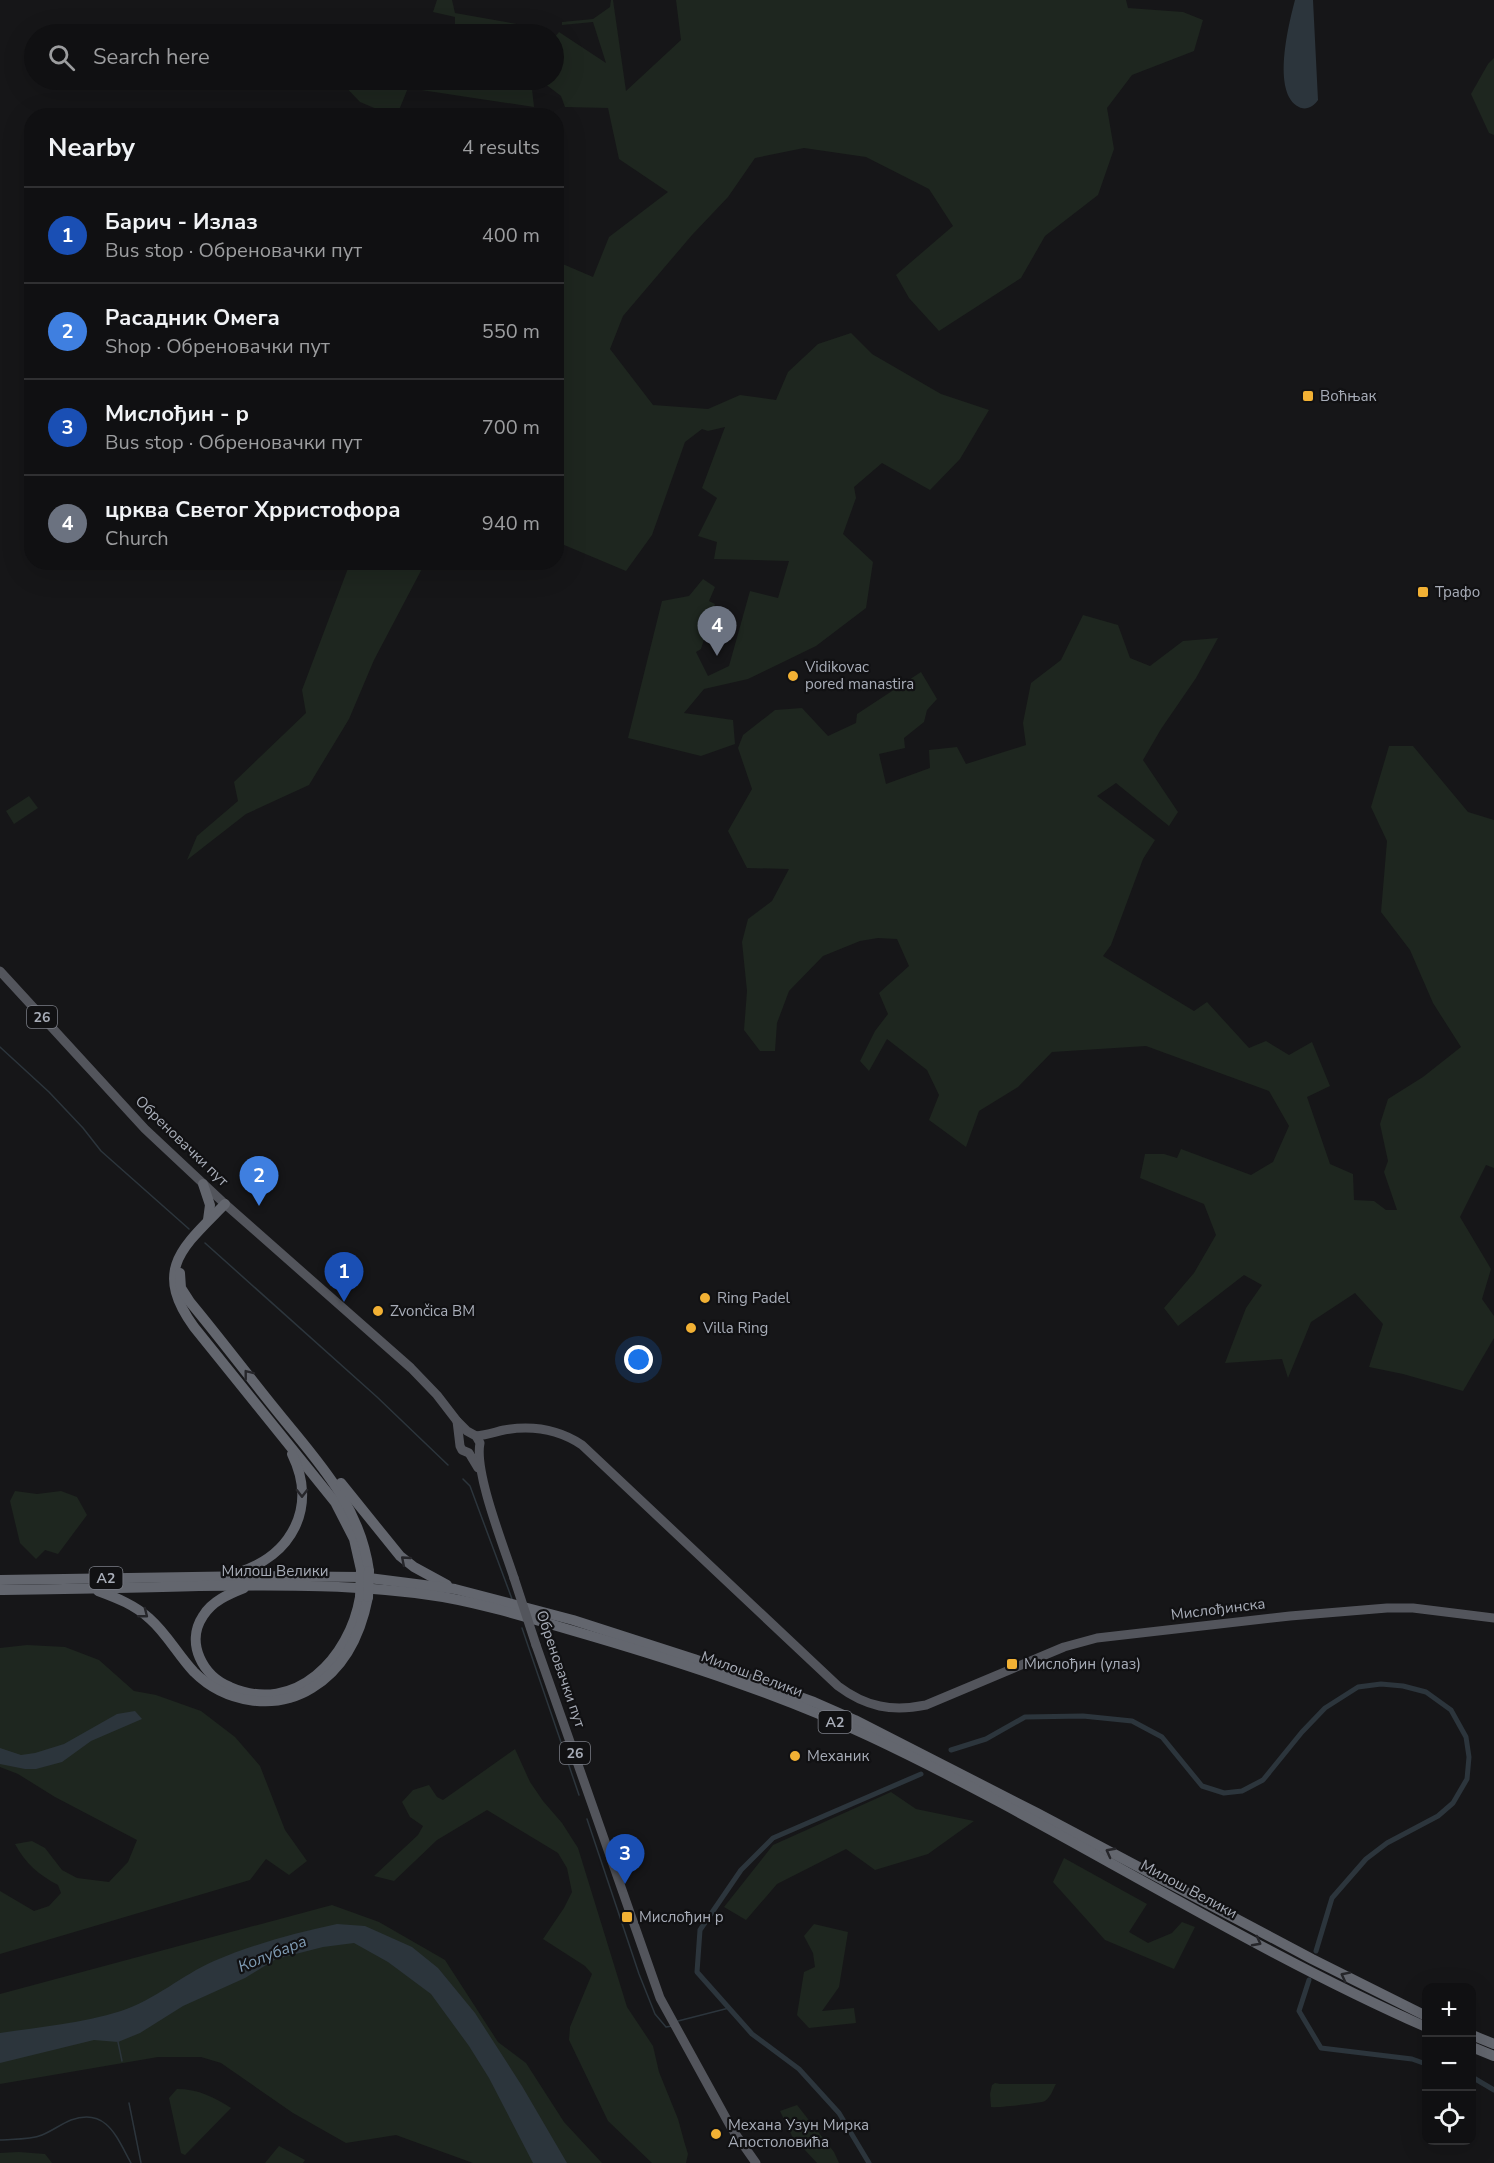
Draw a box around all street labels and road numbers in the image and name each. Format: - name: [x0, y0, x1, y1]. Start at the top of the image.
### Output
- road number: 26: [27, 1006, 57, 1028]
- street label: Обреновачки пут: [131, 1091, 233, 1191]
- street label: Милош Велики: [222, 1561, 328, 1581]
- road number: A2: [90, 1567, 122, 1589]
- street label: Мислођинска: [1170, 1593, 1266, 1625]
- street label: Обреновачки пут: [532, 1608, 591, 1731]
- street label: Милош Велики: [698, 1646, 806, 1702]
- road number: A2: [818, 1711, 852, 1733]
- road number: 26: [560, 1742, 590, 1764]
- street label: Милош Велики: [1137, 1855, 1241, 1923]

